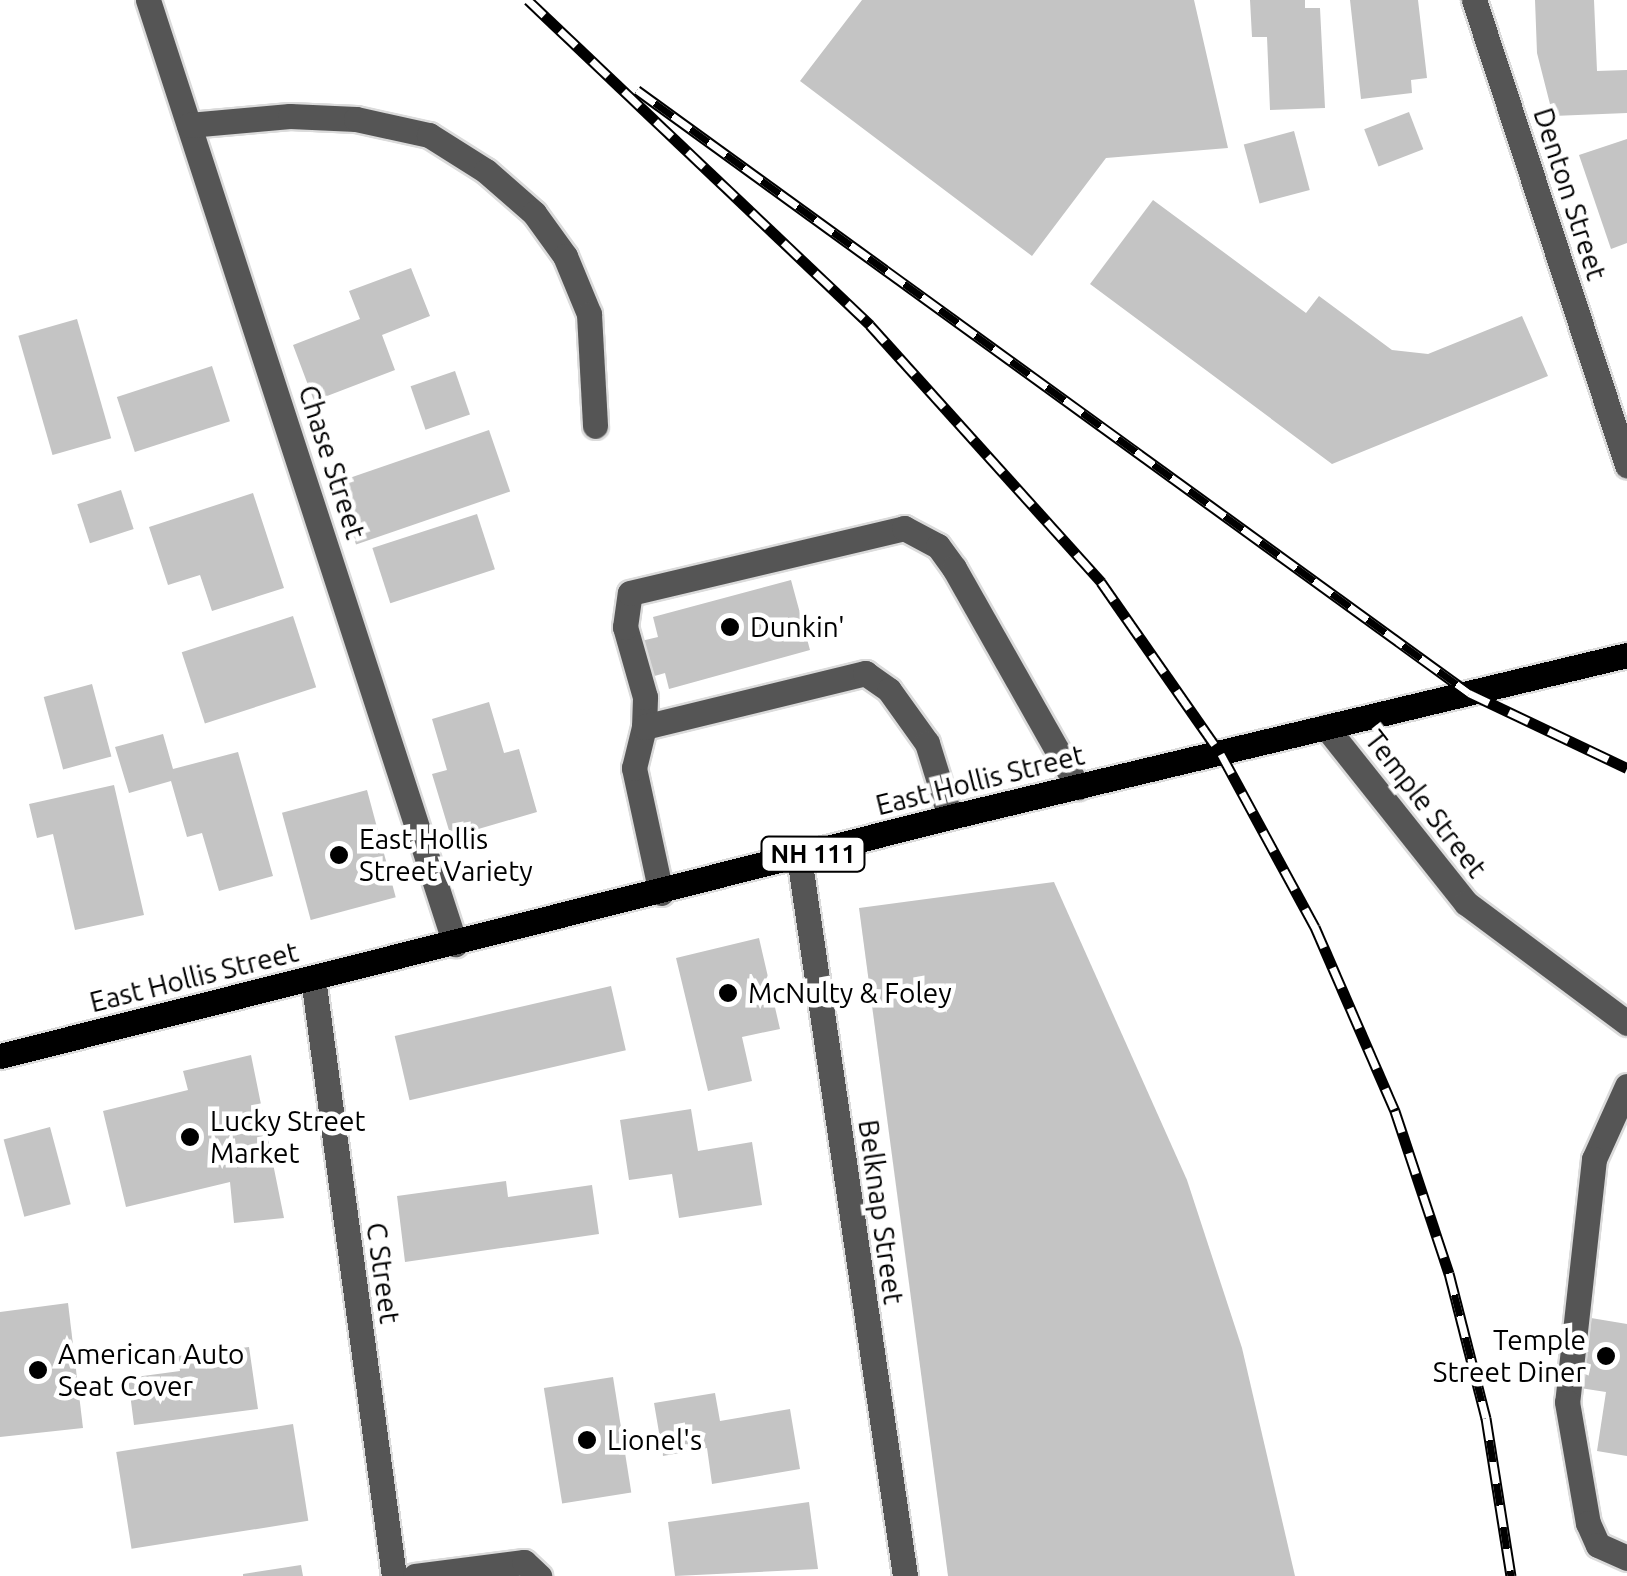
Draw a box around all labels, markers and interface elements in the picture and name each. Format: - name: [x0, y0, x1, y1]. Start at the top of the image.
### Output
- street label: Denton Street: [1526, 104, 1614, 284]
- street label: Chase Street: [291, 381, 373, 543]
- place label: Dunkin': [750, 610, 845, 644]
- marker: Dunkin': [719, 616, 741, 638]
- street label: Temple Street: [1358, 724, 1494, 884]
- street label: East Hollis Street: [872, 738, 1088, 822]
- place label: East Hollis Street Variety: [359, 822, 533, 888]
- road number: NH 111: [760, 834, 866, 874]
- marker: East Hollis Street Variety: [328, 844, 350, 866]
- street label: East Hollis Street: [86, 935, 302, 1019]
- place label: McNulty & Foley: [748, 976, 952, 1010]
- marker: McNulty & Foley: [717, 982, 739, 1004]
- place label: Lucky Street Market: [210, 1104, 366, 1170]
- street label: Belknap Street: [851, 1118, 911, 1306]
- marker: Lucky Street Market: [179, 1126, 201, 1148]
- street label: C Street: [359, 1220, 407, 1326]
- place label: Temple Street Diner: [1433, 1323, 1586, 1389]
- place label: American Auto Seat Cover: [58, 1337, 244, 1403]
- marker: Temple Street Diner: [1595, 1345, 1617, 1367]
- marker: American Auto Seat Cover: [27, 1359, 49, 1381]
- place label: Lionel's: [607, 1423, 702, 1457]
- marker: Lionel's: [576, 1429, 598, 1451]

